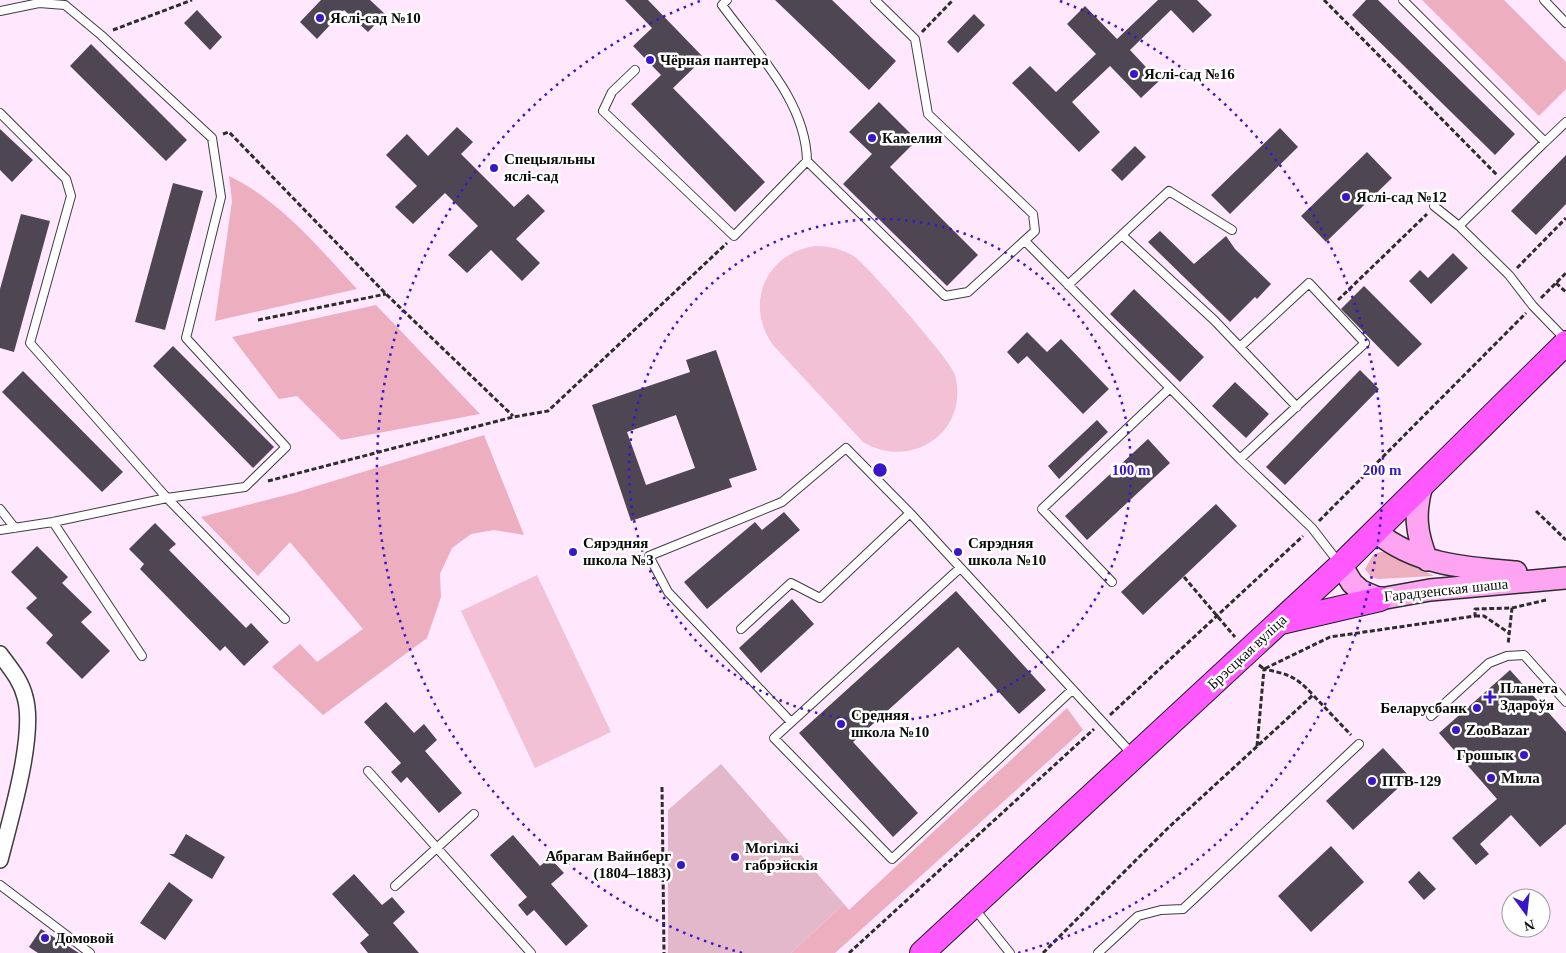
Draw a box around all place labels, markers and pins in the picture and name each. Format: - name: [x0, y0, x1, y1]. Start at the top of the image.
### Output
- place label: Яслі-сад №10: [330, 10, 421, 26]
- marker: Яслі-сад №10: [314, 12, 326, 24]
- place label: Чёрная пантера: [660, 52, 769, 68]
- marker: Чёрная пантера: [644, 54, 656, 66]
- place label: Яслі-сад №16: [1144, 66, 1235, 82]
- marker: Яслі-сад №16: [1128, 68, 1140, 80]
- place label: Камелия: [882, 130, 942, 146]
- marker: Камелия: [866, 132, 878, 144]
- place label: Спецыяльны яслі-сад: [504, 151, 596, 184]
- marker: Спецыяльны яслі-сад: [488, 162, 500, 174]
- place label: Яслі-сад №12: [1356, 189, 1447, 205]
- marker: Яслі-сад №12: [1340, 191, 1352, 203]
- centre of rings: [871, 461, 889, 479]
- place label: Сярэдняя школа №3: [583, 535, 654, 568]
- place label: Сярэдняя школа №10: [968, 535, 1046, 568]
- marker: Сярэдняя школа №3: [567, 546, 579, 558]
- marker: Сярэдняя школа №10: [952, 546, 964, 558]
- place label: Планета Здароўя: [1500, 680, 1558, 713]
- marker: Планета Здароўя: [1484, 691, 1496, 703]
- place label: Беларусбанк: [1380, 700, 1467, 716]
- marker: Беларусбанк: [1471, 702, 1483, 714]
- place label: Средняя школа №10: [851, 707, 929, 740]
- marker: Средняя школа №10: [835, 718, 847, 730]
- place label: ZooBazar: [1466, 722, 1530, 738]
- marker: ZooBazar: [1450, 724, 1462, 736]
- place label: Грошык: [1457, 747, 1514, 763]
- marker: Грошык: [1518, 749, 1530, 761]
- place label: Мила: [1501, 770, 1540, 786]
- marker: Мила: [1485, 772, 1497, 784]
- place label: ПТВ-129: [1382, 773, 1441, 789]
- marker: ПТВ-129: [1366, 775, 1378, 787]
- place label: Могілкі габрэйскія: [745, 840, 818, 873]
- place label: Абрагам Вайнберг (1804–1883): [545, 848, 671, 882]
- marker: Могілкі габрэйскія: [729, 851, 741, 863]
- marker: Абрагам Вайнберг (1804–1883): [675, 859, 687, 871]
- place label: Домовой: [55, 930, 114, 946]
- marker: Домовой: [39, 932, 51, 944]

